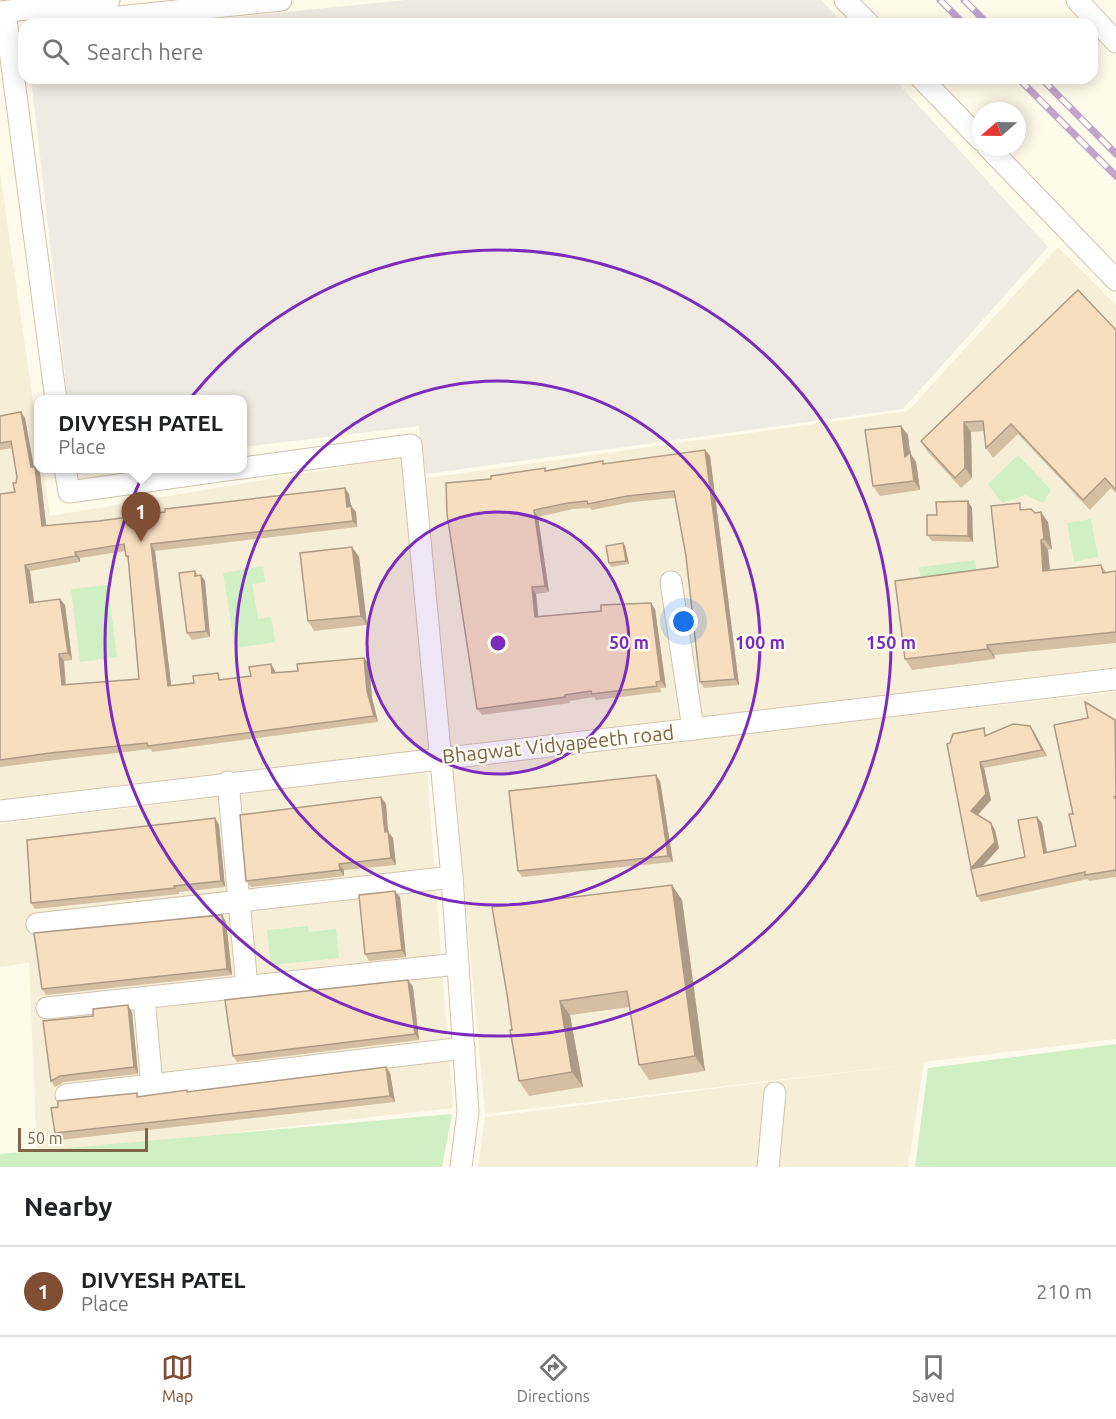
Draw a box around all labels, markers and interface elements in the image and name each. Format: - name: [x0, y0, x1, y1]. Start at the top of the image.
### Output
- search box: [18, 18, 1098, 84]
- icon: search: [39, 35, 72, 68]
- text: Search here: [87, 39, 203, 64]
- north arrow: [972, 102, 1026, 156]
- popup: [34, 395, 247, 473]
- text: DIVYESH PATEL: [58, 410, 223, 435]
- text: Place: [58, 435, 106, 458]
- pin: 1: [122, 492, 160, 542]
- your location: [669, 607, 698, 636]
- text: 50 m: [609, 632, 649, 652]
- text: 100 m: [735, 632, 785, 652]
- text: 150 m: [866, 632, 916, 652]
- centre of rings: [488, 633, 508, 653]
- street label: Bhagwat Vidyapeeth road: [441, 720, 675, 768]
- scale bar: [18, 1125, 148, 1152]
- text: 50 m: [27, 1129, 63, 1147]
- text: Nearby: [24, 1192, 112, 1221]
- text: DIVYESH PATEL: [81, 1267, 246, 1292]
- text: 1: [38, 1280, 49, 1303]
- text: 210 m: [1036, 1280, 1092, 1303]
- text: Place: [81, 1292, 129, 1315]
- tab: Map: [161, 1351, 194, 1405]
- tab: Directions: [517, 1351, 590, 1405]
- tab: Saved: [912, 1351, 955, 1405]

